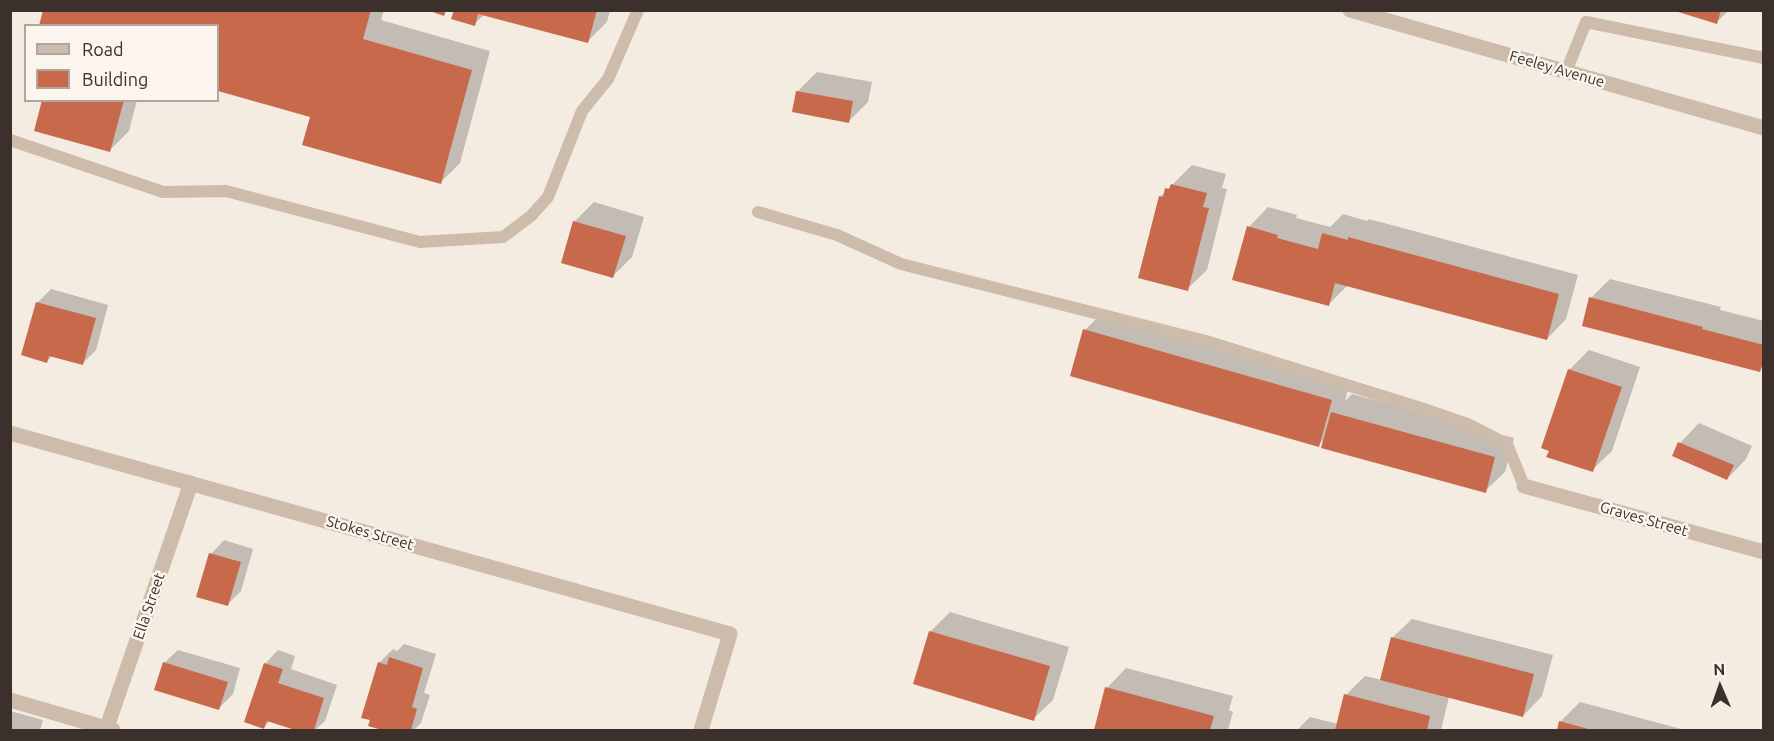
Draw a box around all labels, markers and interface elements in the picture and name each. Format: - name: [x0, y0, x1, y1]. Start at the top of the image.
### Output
- legend: [24, 24, 219, 102]
- text: Road: [82, 39, 124, 59]
- street label: Feeley Avenue: [1507, 47, 1607, 91]
- text: Building: [82, 69, 148, 89]
- street label: Graves Street: [1598, 498, 1690, 540]
- street label: Stokes Street: [324, 512, 416, 554]
- street label: Ella Street: [129, 570, 169, 642]
- north arrow: [1690, 657, 1750, 717]
- text: N: [1713, 660, 1726, 678]

